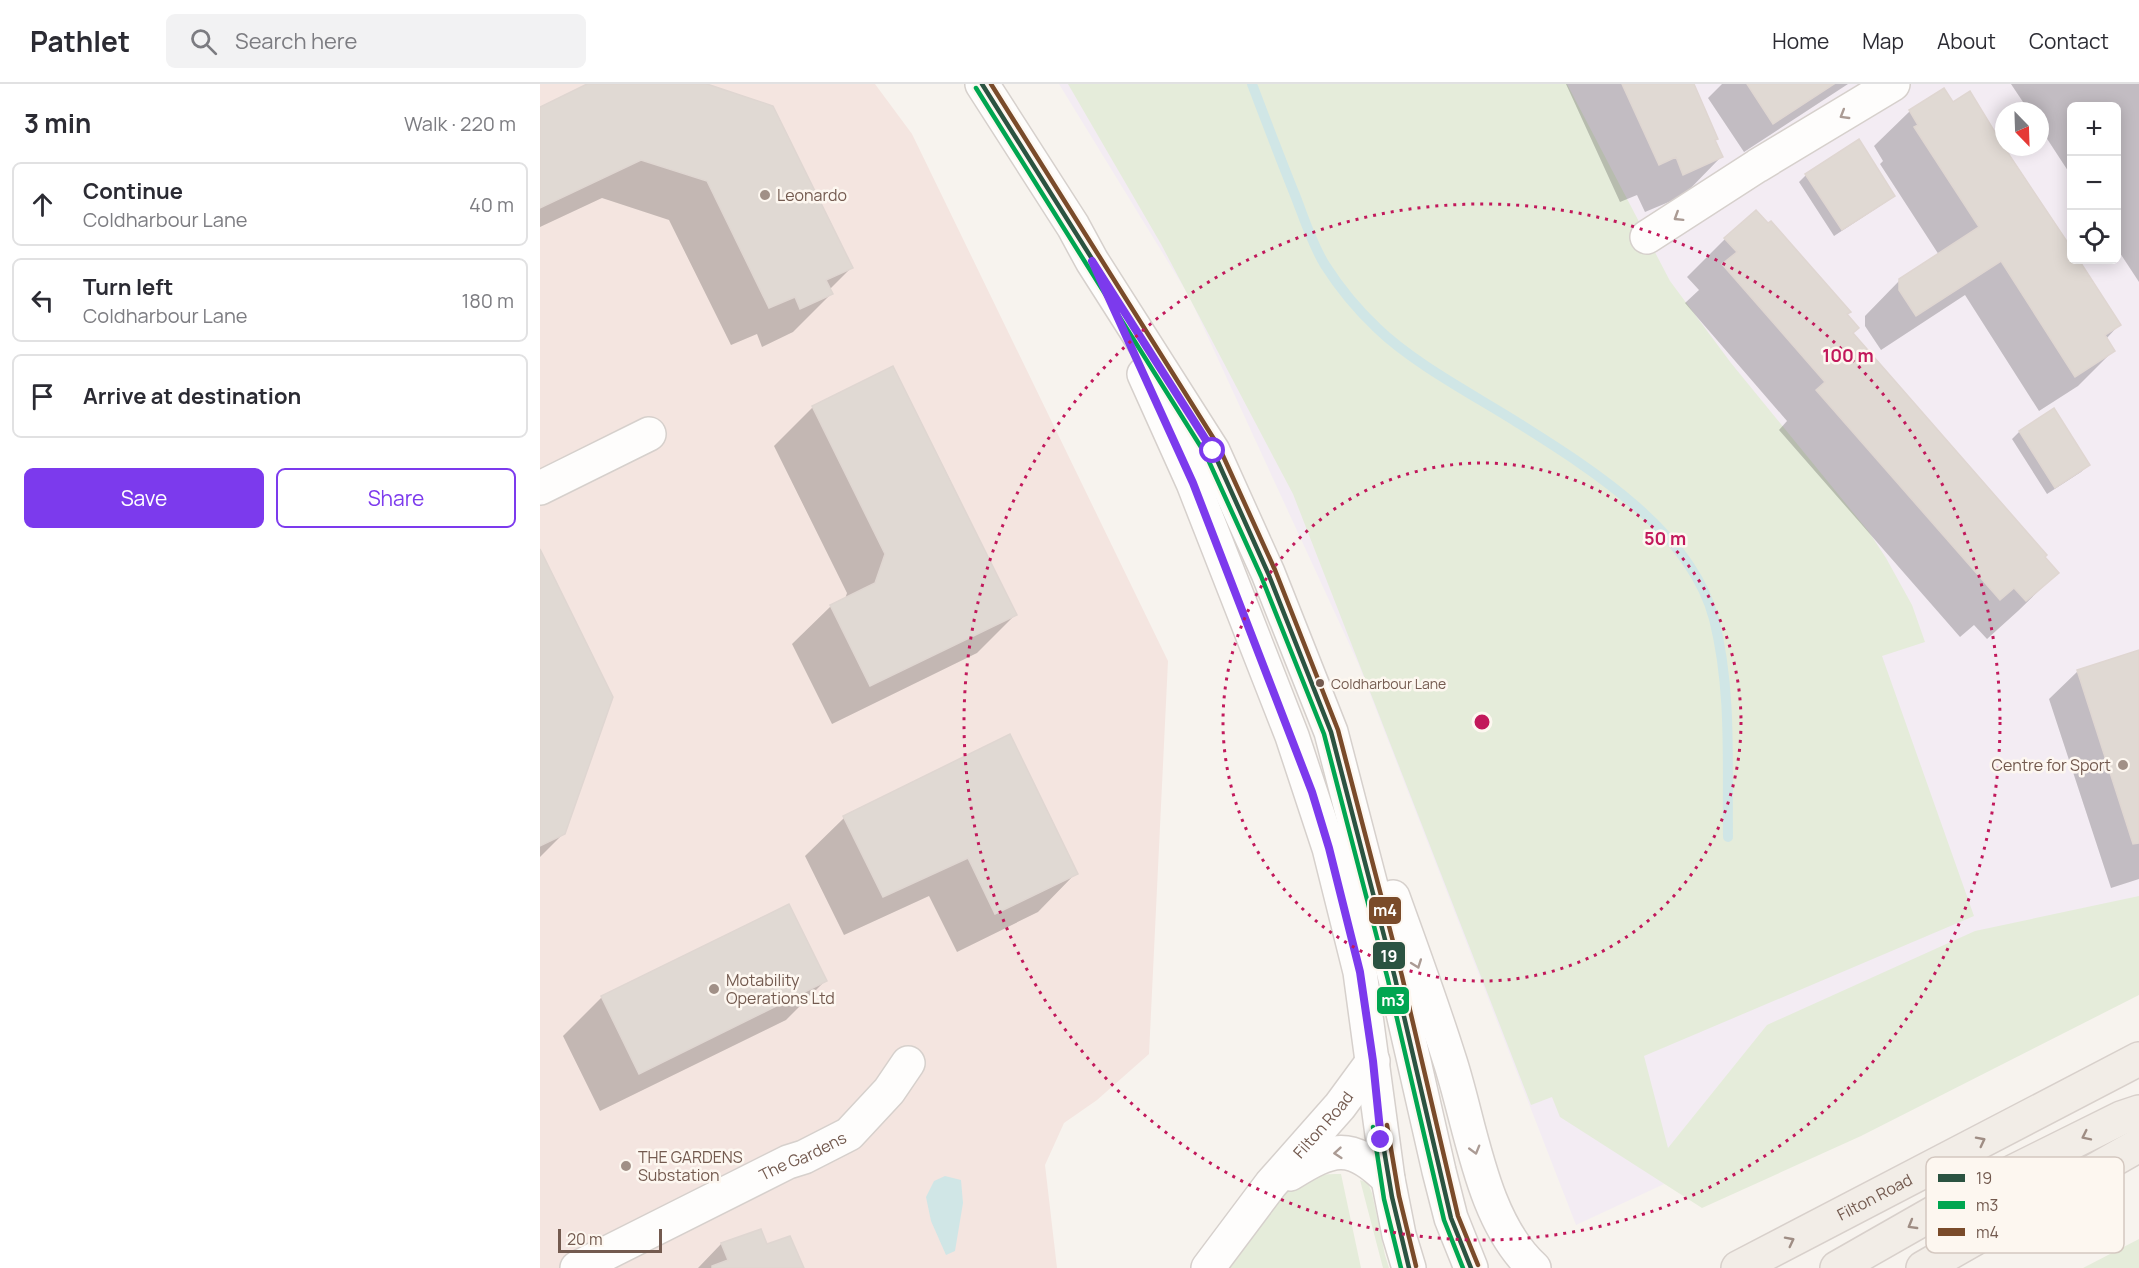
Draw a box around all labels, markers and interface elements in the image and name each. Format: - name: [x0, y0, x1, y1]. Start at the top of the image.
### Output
- search box: [166, 14, 586, 68]
- text: Pathlet: [30, 22, 130, 60]
- icon: search: [187, 25, 220, 58]
- text: Search here: [235, 26, 357, 56]
- text: Home: [1772, 27, 1829, 55]
- text: Map: [1862, 27, 1904, 55]
- text: About: [1937, 27, 1996, 55]
- text: Contact: [2029, 27, 2109, 55]
- north arrow: [1995, 102, 2049, 156]
- map controls: [2067, 102, 2121, 264]
- button: +: [2067, 102, 2121, 156]
- text: 3 min: [24, 105, 91, 141]
- one-way arrow: [1840, 108, 1850, 119]
- text: Walk · 220 m: [404, 110, 516, 137]
- button: −: [2067, 156, 2121, 210]
- text: Continue: [83, 176, 183, 206]
- place label: Leonardo: [777, 184, 847, 206]
- icon: ahead: [26, 188, 59, 221]
- marker: Leonardo: [758, 188, 772, 202]
- text: 40 m: [469, 191, 514, 218]
- text: Coldharbour Lane: [83, 206, 247, 233]
- one-way arrow: [1674, 210, 1684, 222]
- button: locate: [2067, 210, 2121, 264]
- text: Turn left: [83, 272, 173, 302]
- icon: left: [26, 284, 59, 317]
- text: 180 m: [461, 287, 514, 314]
- text: Coldharbour Lane: [83, 302, 247, 329]
- text: 100 m: [1822, 343, 1874, 367]
- icon: arrive: [26, 380, 59, 413]
- text: Arrive at destination: [83, 381, 301, 411]
- route start: [1199, 437, 1225, 463]
- button: Save: [24, 468, 264, 528]
- button: Share: [276, 468, 516, 528]
- text: 50 m: [1644, 526, 1686, 550]
- place label: Coldharbour Lane: [1331, 674, 1446, 693]
- marker: Coldharbour Lane: [1314, 677, 1326, 689]
- centre of rings: [1472, 712, 1492, 732]
- place label: Centre for Sport: [1992, 754, 2111, 776]
- marker: Centre for Sport: [2116, 758, 2130, 772]
- line badge: m4: [1368, 896, 1402, 925]
- text: m4: [1373, 899, 1397, 921]
- line badge: 19: [1372, 941, 1406, 970]
- text: 19: [1381, 945, 1397, 967]
- one-way arrow: [1410, 958, 1423, 969]
- place label: Motability Operations Ltd: [726, 969, 835, 1009]
- marker: Motability Operations Ltd: [707, 982, 721, 996]
- line badge: m3: [1376, 986, 1410, 1015]
- text: m3: [1381, 989, 1405, 1011]
- street label: Filton Road: [1288, 1087, 1358, 1163]
- street label: The Gardens: [755, 1126, 850, 1186]
- route end: [1367, 1126, 1393, 1152]
- one-way arrow: [2081, 1128, 2092, 1140]
- one-way arrow: [1975, 1137, 1986, 1149]
- one-way arrow: [1468, 1145, 1481, 1155]
- place label: THE GARDENS Substation: [638, 1146, 743, 1186]
- one-way arrow: [1334, 1146, 1343, 1159]
- legend: [1926, 1157, 2124, 1253]
- marker: THE GARDENS Substation: [619, 1159, 633, 1173]
- text: 19: [1976, 1167, 1992, 1189]
- street label: Filton Road: [1833, 1168, 1916, 1225]
- text: m3: [1976, 1194, 1998, 1216]
- one-way arrow: [1908, 1218, 1918, 1229]
- text: m4: [1976, 1221, 1999, 1243]
- scale bar: [558, 1226, 662, 1254]
- text: 20 m: [567, 1228, 603, 1250]
- one-way arrow: [1783, 1237, 1794, 1248]

